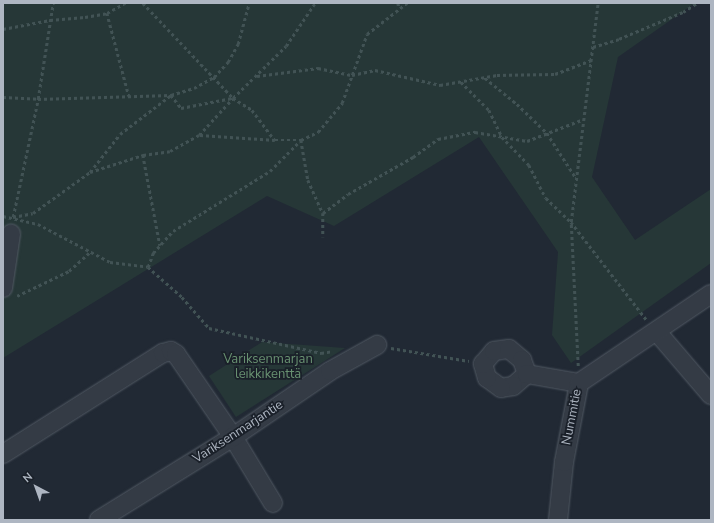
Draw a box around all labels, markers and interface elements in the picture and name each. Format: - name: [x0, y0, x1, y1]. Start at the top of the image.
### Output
- park label: Variksenmarjan leikkikenttä: [223, 352, 313, 383]
- street label: Nummitie: [559, 388, 585, 446]
- street label: Variksenmarjantie: [190, 397, 286, 467]
- north arrow: [16, 467, 56, 507]
- text: N: [20, 469, 36, 486]

